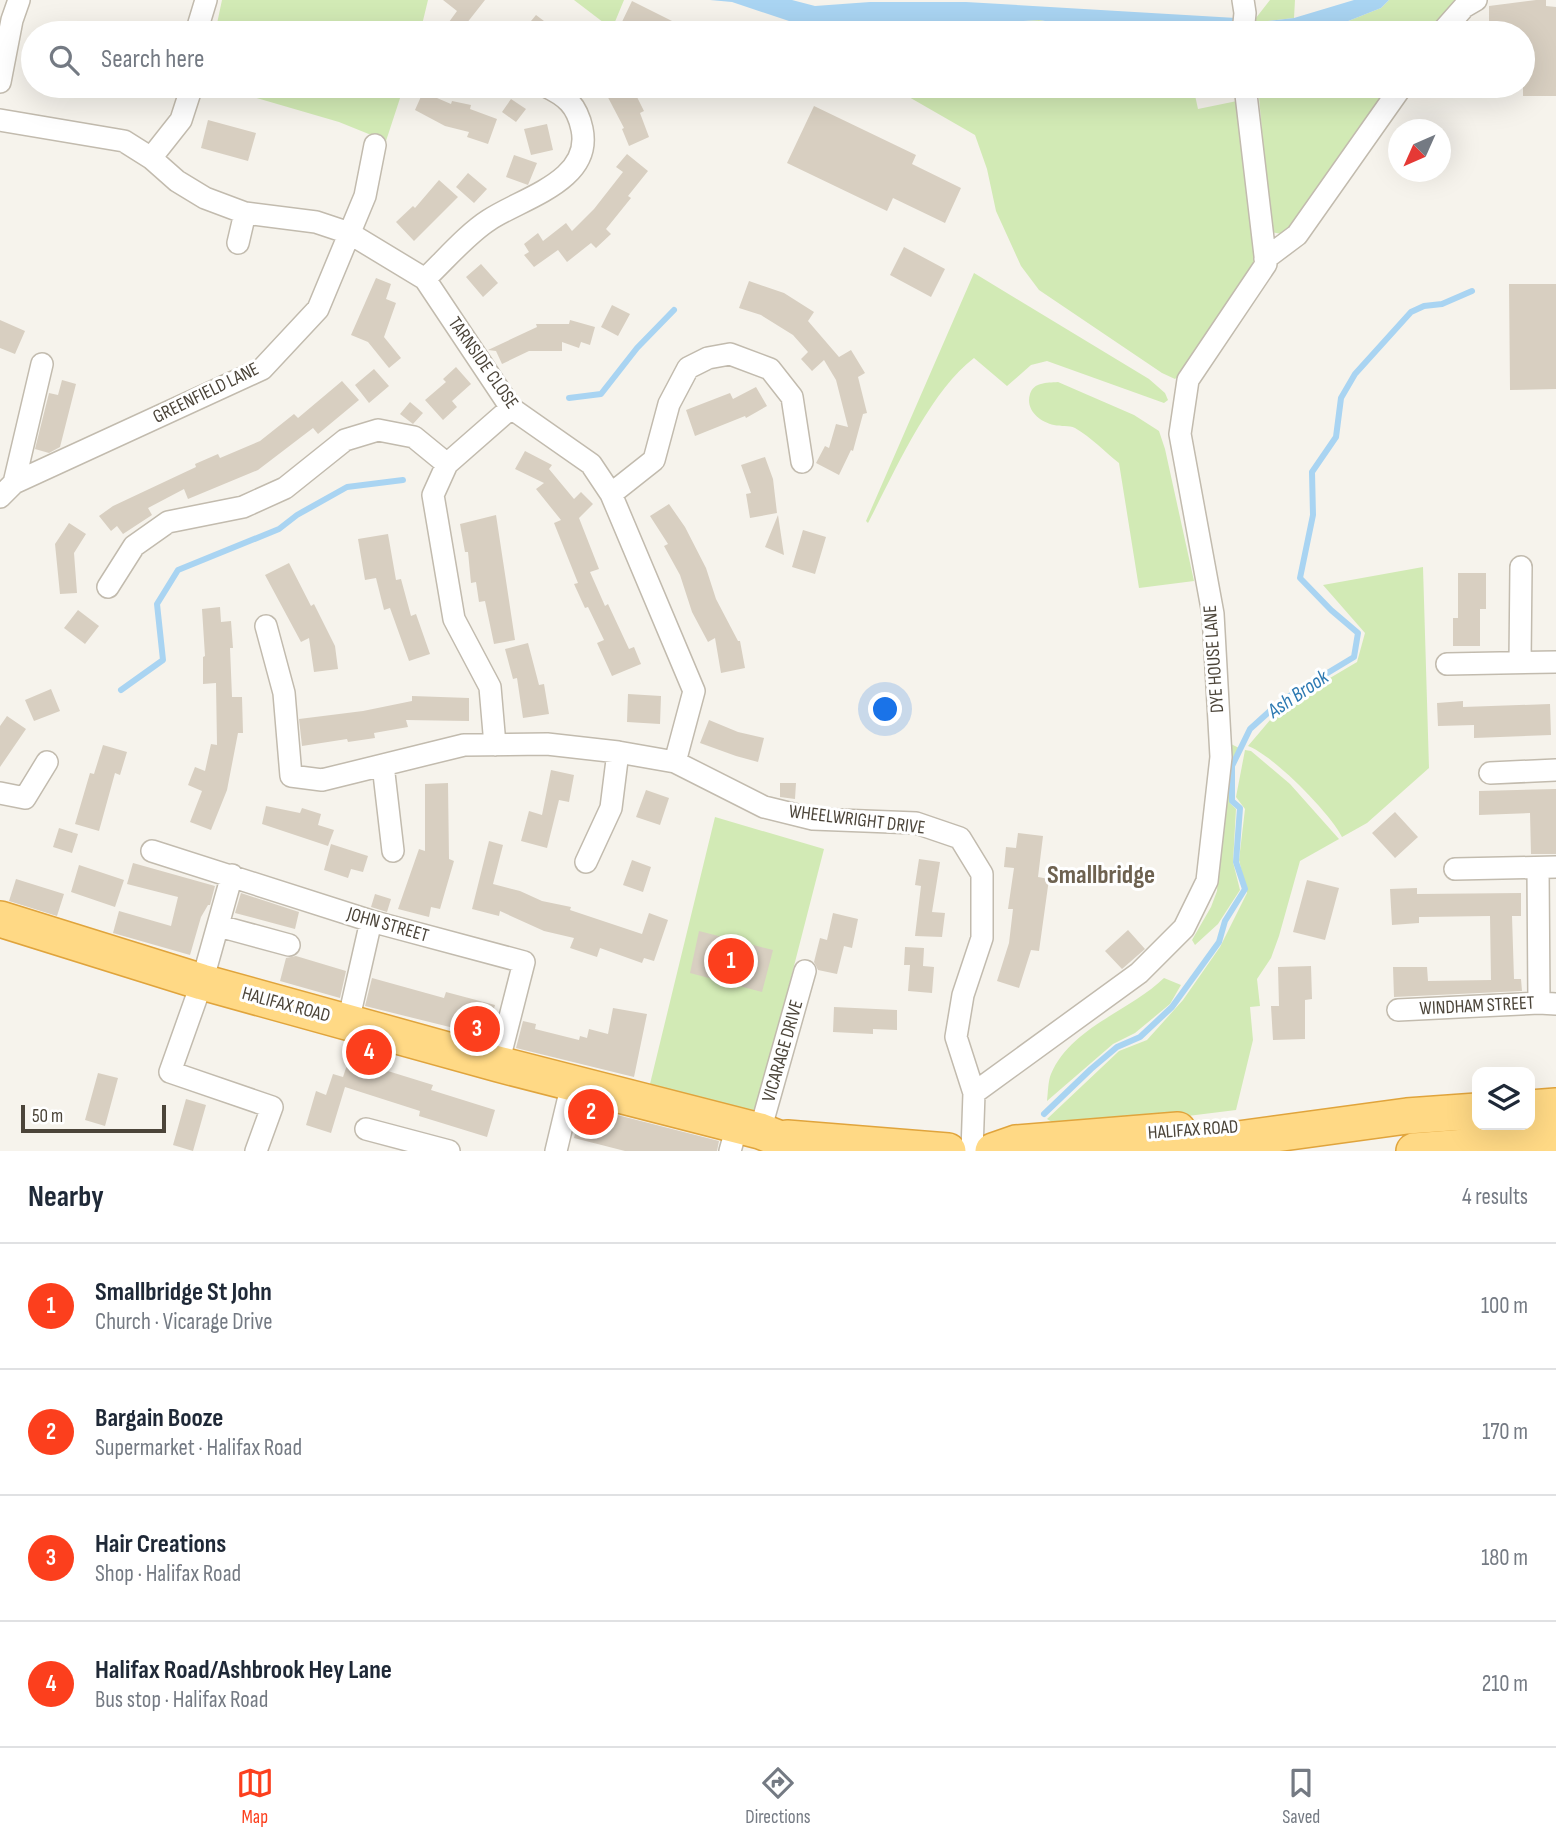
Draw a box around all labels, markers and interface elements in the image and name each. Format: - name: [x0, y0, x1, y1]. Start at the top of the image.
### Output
- search box: [21, 21, 1535, 98]
- icon: search: [45, 41, 83, 79]
- text: Search here: [101, 44, 204, 75]
- north arrow: [1388, 119, 1451, 182]
- street label: TARNSIDE CLOSE: [443, 313, 523, 413]
- street label: GREENFIELD LANE: [149, 357, 263, 429]
- street label: DYE HOUSE LANE: [1199, 604, 1229, 714]
- water label: Ash Brook: [1262, 664, 1334, 724]
- your location: [868, 692, 902, 726]
- street label: WHEELWRIGHT DRIVE: [787, 800, 927, 840]
- district label: Smallbridge: [1047, 860, 1155, 891]
- street label: JOHN STREET: [344, 902, 432, 948]
- pin: 1: [708, 935, 754, 987]
- street label: HALIFAX ROAD: [239, 982, 333, 1028]
- street label: WINDHAM STREET: [1419, 991, 1535, 1020]
- street label: VICARAGE DRIVE: [757, 997, 809, 1105]
- pin: 3: [454, 1003, 500, 1055]
- pin: 4: [346, 1026, 392, 1078]
- map controls: [1472, 1067, 1535, 1130]
- button: layers: [1472, 1067, 1535, 1130]
- pin: 2: [568, 1086, 614, 1138]
- scale bar: [21, 1102, 166, 1134]
- text: 50 m: [32, 1105, 63, 1128]
- street label: HALIFAX ROAD: [1147, 1115, 1239, 1145]
- text: Nearby: [28, 1179, 104, 1215]
- text: 4 results: [1462, 1183, 1528, 1211]
- text: Smallbridge St John: [95, 1277, 272, 1308]
- text: 1: [46, 1292, 56, 1320]
- text: 100 m: [1481, 1292, 1528, 1320]
- text: Church · Vicarage Drive: [95, 1308, 272, 1336]
- text: Bargain Booze: [95, 1403, 223, 1434]
- text: 2: [46, 1418, 56, 1446]
- text: 170 m: [1482, 1418, 1528, 1446]
- text: Supermarket · Halifax Road: [95, 1434, 302, 1462]
- text: Hair Creations: [95, 1529, 226, 1560]
- text: 3: [46, 1544, 56, 1572]
- text: 180 m: [1481, 1544, 1528, 1572]
- text: Shop · Halifax Road: [95, 1560, 241, 1588]
- text: Halifax Road/Ashbrook Hey Lane: [95, 1655, 392, 1686]
- text: 4: [46, 1670, 56, 1698]
- text: 210 m: [1482, 1670, 1528, 1698]
- text: Bus stop · Halifax Road: [95, 1686, 268, 1714]
- tab: Map: [236, 1764, 274, 1829]
- tab: Directions: [745, 1764, 811, 1829]
- tab: Saved: [1282, 1764, 1320, 1829]

